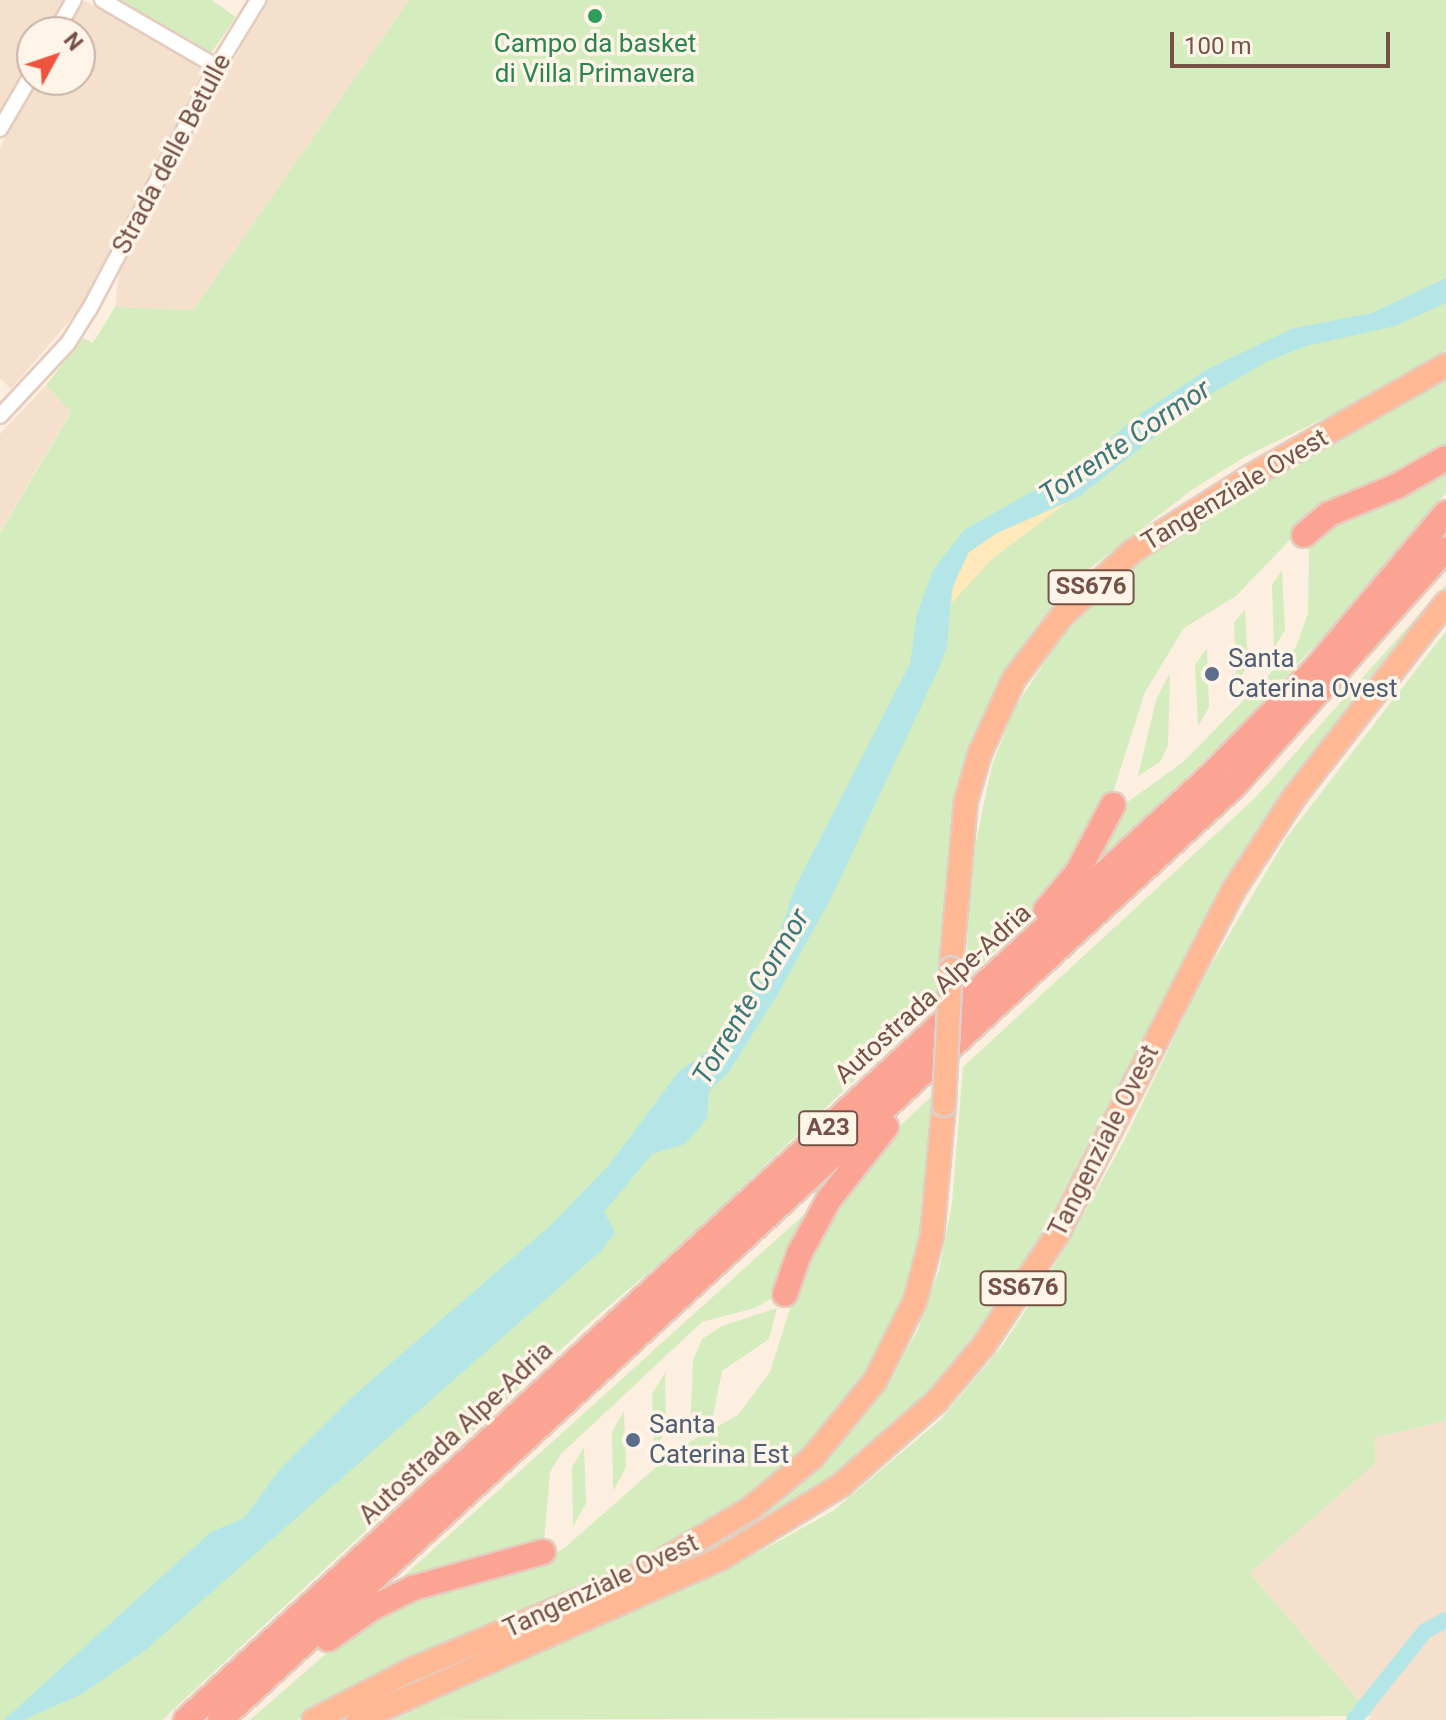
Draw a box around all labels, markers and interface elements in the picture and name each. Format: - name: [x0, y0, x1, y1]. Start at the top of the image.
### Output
- marker: Campo da basket di Villa Primavera: [586, 7, 604, 25]
- north arrow: [16, 16, 96, 96]
- scale bar: [1174, 16, 1394, 66]
- text: N: [59, 28, 88, 56]
- place label: Campo da basket di Villa Primavera: [494, 28, 696, 90]
- text: 100 m: [1184, 32, 1251, 60]
- street label: Strada delle Betulle: [106, 49, 238, 259]
- water label: Torrente Cormor: [1033, 372, 1217, 512]
- street label: Tangenziale Ovest: [1136, 422, 1334, 558]
- road number: SS676: [1047, 567, 1135, 607]
- place label: Santa Caterina Ovest: [1228, 643, 1397, 704]
- marker: Santa Caterina Ovest: [1203, 665, 1221, 683]
- street label: Autostrada Alpe-Adria: [828, 898, 1038, 1090]
- water label: Torrente Cormor: [685, 903, 817, 1091]
- street label: Tangenziale Ovest: [1042, 1040, 1166, 1242]
- road number: A23: [798, 1108, 858, 1148]
- road number: SS676: [979, 1268, 1067, 1308]
- street label: Autostrada Alpe-Adria: [353, 1335, 559, 1531]
- place label: Santa Caterina Est: [649, 1409, 789, 1470]
- marker: Santa Caterina Est: [624, 1431, 642, 1449]
- street label: Tangenziale Ovest: [499, 1527, 703, 1645]

